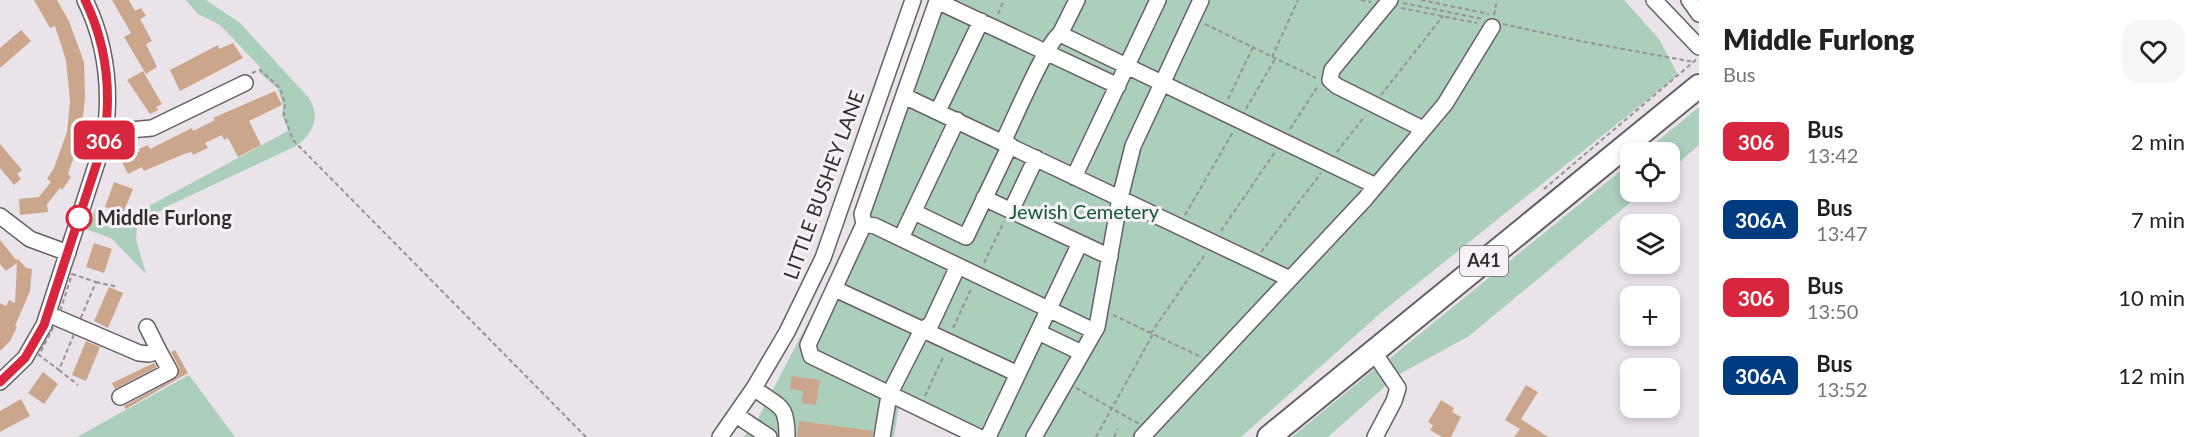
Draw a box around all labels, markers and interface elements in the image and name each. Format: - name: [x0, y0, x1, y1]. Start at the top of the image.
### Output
- button: heart: [2122, 20, 2185, 83]
- text: Middle Furlong: [1723, 22, 1914, 56]
- text: Bus: [1723, 62, 1756, 86]
- street label: LITTLE BUSHEY LANE: [778, 87, 868, 282]
- text: Bus: [1807, 116, 1843, 143]
- line badge: 306: [70, 120, 138, 160]
- text: 306: [86, 128, 122, 153]
- text: 2 min: [2131, 128, 2185, 155]
- text: 306: [1738, 129, 1774, 154]
- map controls: [1620, 142, 1680, 418]
- button: locate: [1620, 142, 1680, 202]
- text: 13:42: [1807, 143, 1858, 167]
- text: Bus: [1816, 194, 1853, 221]
- park label: Jewish Cemetery: [1009, 199, 1160, 223]
- marker: Middle Furlong: [66, 205, 92, 231]
- place label: Middle Furlong: [97, 205, 232, 229]
- text: 7 min: [2131, 206, 2185, 233]
- text: 306A: [1735, 207, 1786, 232]
- button: layers: [1620, 214, 1680, 274]
- text: 13:47: [1816, 221, 1868, 245]
- road number: A41: [1460, 246, 1508, 276]
- text: Bus: [1807, 272, 1843, 299]
- text: 10 min: [2118, 284, 2185, 311]
- text: 306: [1738, 285, 1774, 310]
- button: +: [1620, 286, 1680, 346]
- text: 13:50: [1807, 299, 1858, 323]
- text: Bus: [1816, 350, 1853, 377]
- button: −: [1620, 358, 1680, 418]
- text: 12 min: [2118, 362, 2185, 389]
- text: 306A: [1735, 363, 1786, 388]
- text: 13:52: [1816, 377, 1868, 401]

